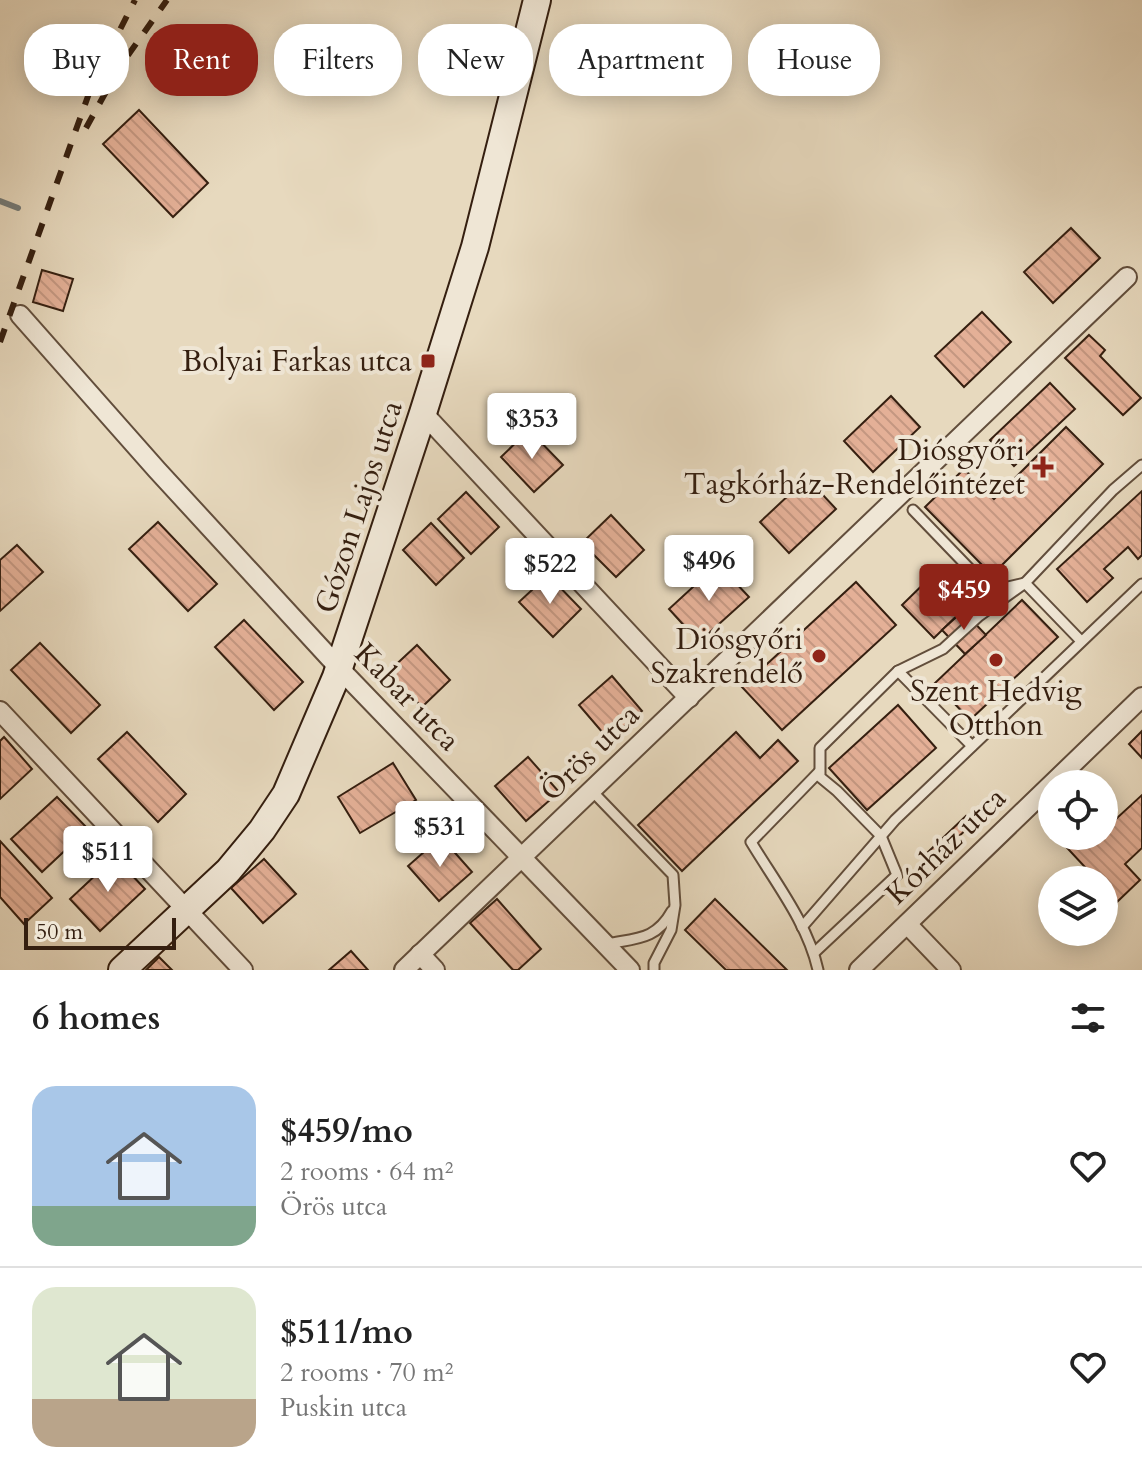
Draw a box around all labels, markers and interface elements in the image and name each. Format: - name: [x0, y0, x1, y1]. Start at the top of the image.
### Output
- chip: Buy: [24, 24, 129, 96]
- chip: Rent: [145, 24, 258, 96]
- chip: Filters: [274, 24, 402, 96]
- chip: New: [418, 24, 533, 96]
- chip: Apartment: [549, 24, 732, 96]
- chip: House: [748, 24, 880, 96]
- place label: Bolyai Farkas utca: [182, 341, 412, 382]
- marker: Bolyai Farkas utca: [419, 352, 437, 370]
- pin: $353: [485, 393, 579, 461]
- street label: Gózon Lajos utca: [305, 395, 413, 619]
- text: $353: [505, 401, 559, 436]
- place label: Diósgyőri Tagkórház-Rendelőintézet: [684, 430, 1026, 505]
- marker: Diósgyőri Tagkórház-Rendelőintézet: [1032, 456, 1054, 478]
- pin: $496: [662, 535, 756, 603]
- pin: $522: [503, 538, 597, 606]
- text: $496: [682, 543, 736, 578]
- text: $522: [523, 546, 577, 581]
- pin: $459: [917, 564, 1011, 632]
- text: $459: [937, 572, 991, 607]
- place label: Diósgyőri Szakrendelő: [650, 619, 803, 694]
- street label: Kabar utca: [345, 634, 469, 760]
- marker: Diósgyőri Szakrendelő: [810, 647, 828, 665]
- marker: Szent Hedvig Otthon: [987, 651, 1005, 669]
- place label: Szent Hedvig Otthon: [910, 671, 1082, 746]
- street label: Örös utca: [531, 695, 649, 811]
- map controls: [1038, 770, 1118, 946]
- button: locate: [1038, 770, 1118, 850]
- street label: Kórház utca: [877, 778, 1015, 914]
- pin: $531: [393, 801, 487, 869]
- text: $531: [413, 809, 467, 844]
- pin: $511: [61, 826, 155, 894]
- text: $511: [81, 834, 135, 869]
- button: layers: [1038, 866, 1118, 946]
- scale bar: [24, 914, 176, 950]
- text: 50 m: [36, 917, 83, 947]
- text: 6 homes: [32, 995, 160, 1041]
- icon: filters: [1066, 996, 1110, 1040]
- text: $459/mo: [280, 1108, 413, 1154]
- icon: home: [96, 1118, 192, 1214]
- icon: heart: [1066, 1144, 1110, 1188]
- text: 2 rooms · 64 m²: [280, 1154, 453, 1189]
- text: Örös utca: [280, 1189, 387, 1224]
- text: $511/mo: [280, 1309, 413, 1355]
- icon: home: [96, 1319, 192, 1415]
- icon: heart: [1066, 1345, 1110, 1389]
- text: 2 rooms · 70 m²: [280, 1355, 453, 1390]
- text: Puskin utca: [280, 1390, 407, 1425]

